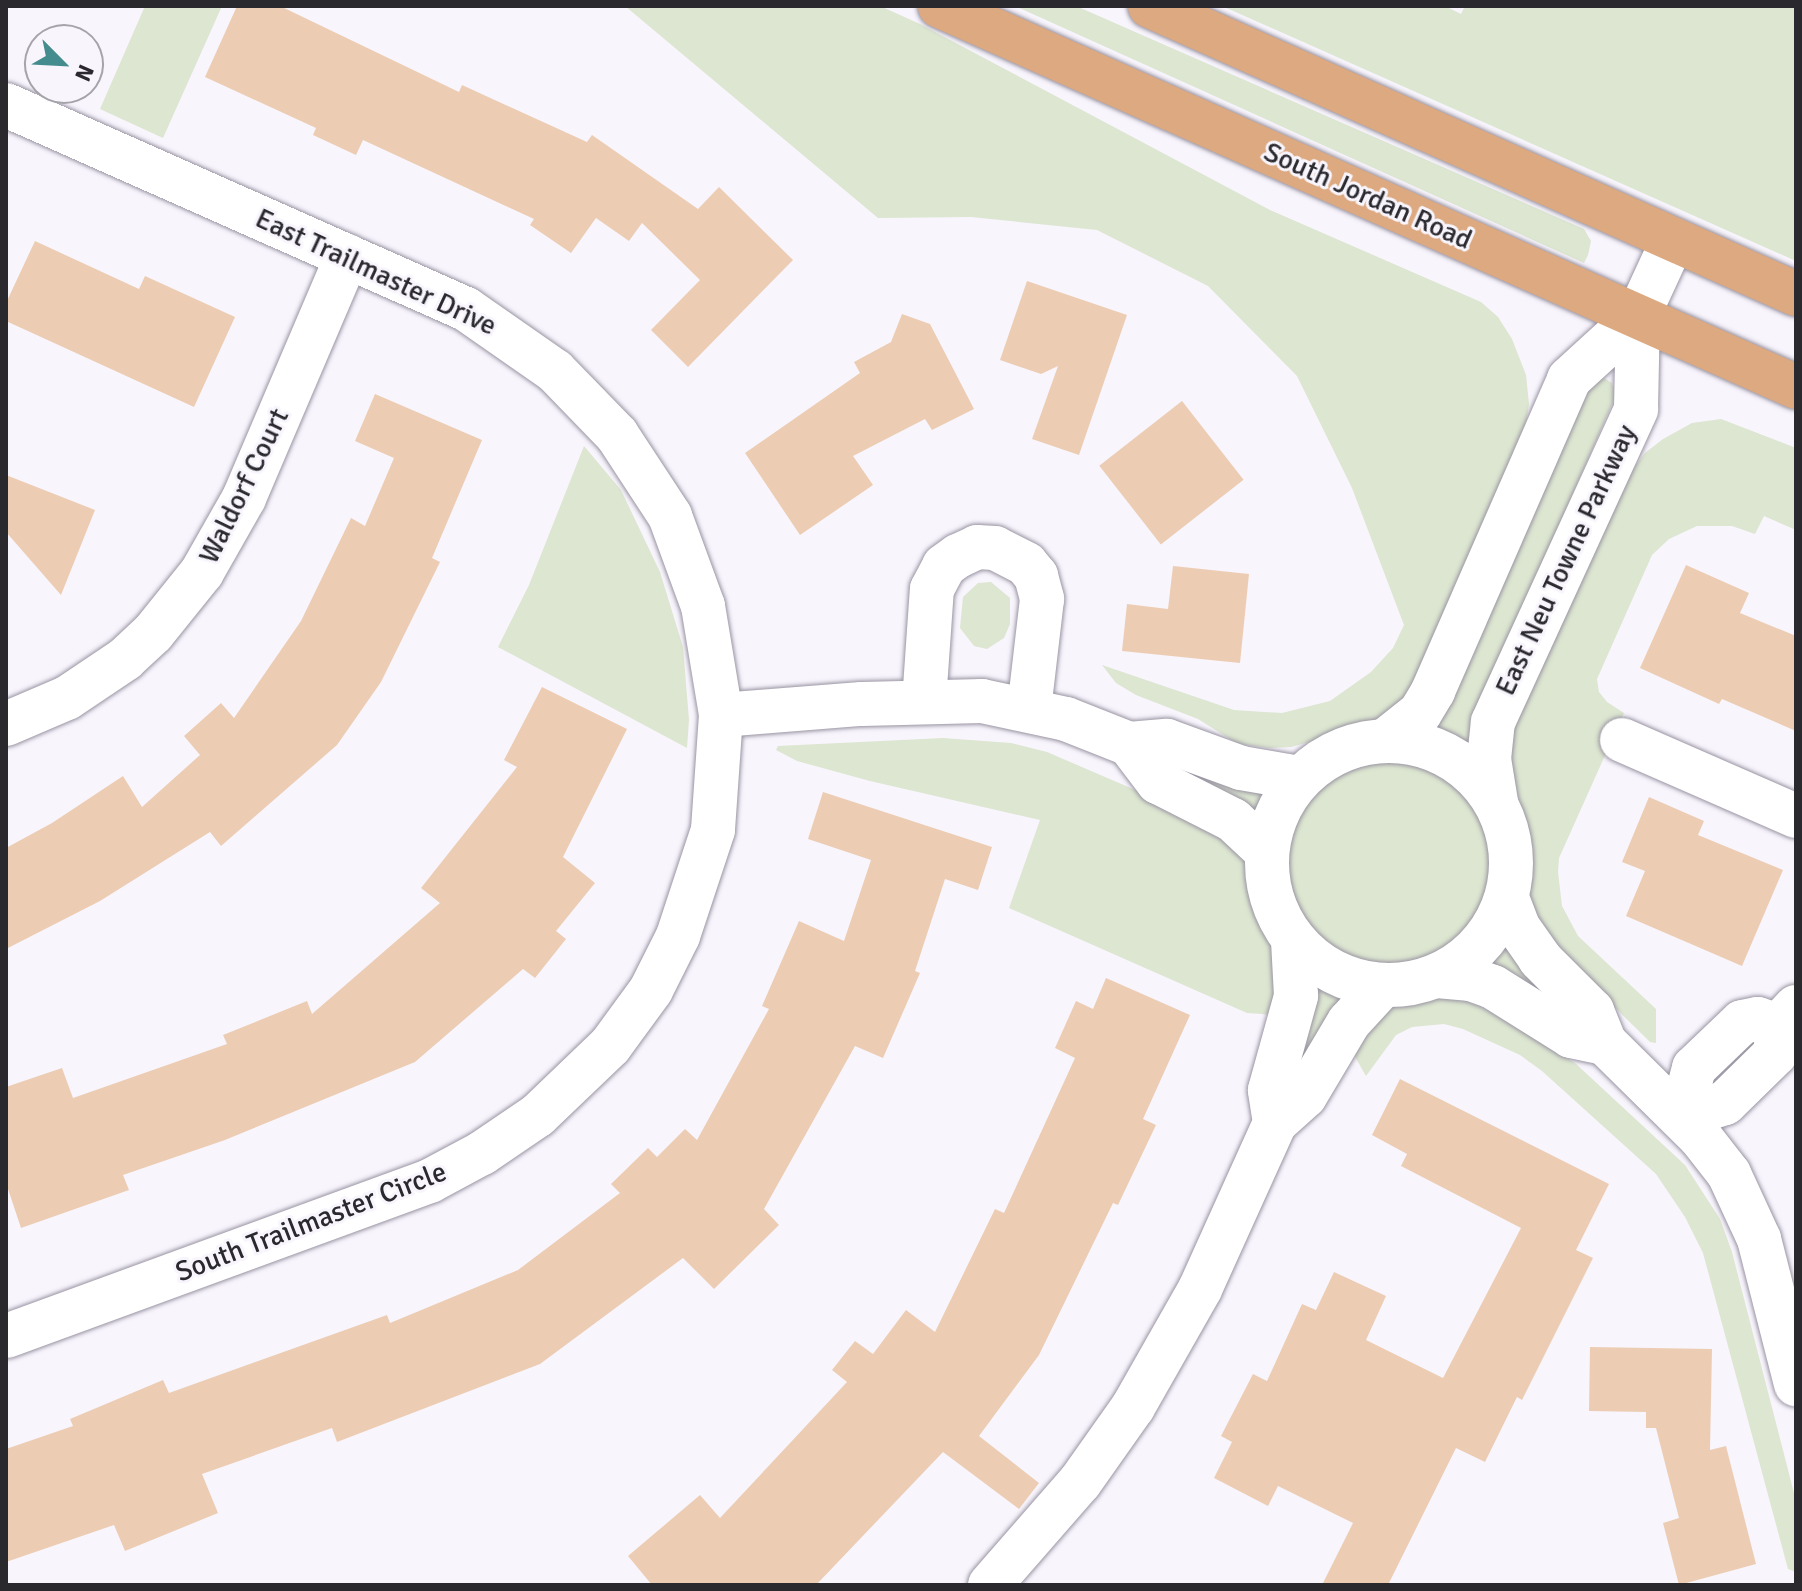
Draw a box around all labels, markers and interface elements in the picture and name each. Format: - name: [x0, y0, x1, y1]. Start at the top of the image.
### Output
- north arrow: [24, 24, 104, 104]
- text: N: [69, 61, 100, 86]
- street label: South Jordan Road: [1259, 135, 1477, 257]
- street label: East Trailmaster Drive: [250, 201, 502, 343]
- street label: Waldorf Court: [192, 403, 296, 569]
- street label: East Neu Towne Parkway: [1489, 419, 1643, 701]
- street label: South Trailmaster Circle: [171, 1155, 451, 1289]

